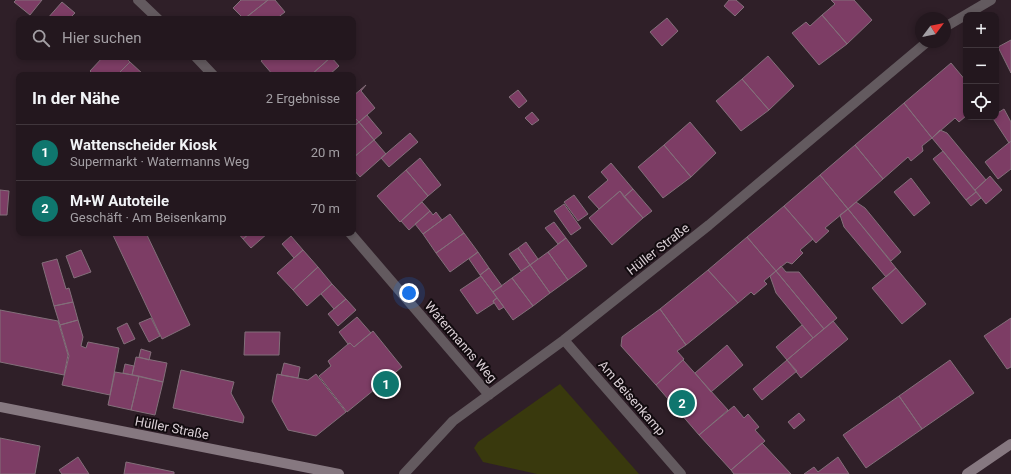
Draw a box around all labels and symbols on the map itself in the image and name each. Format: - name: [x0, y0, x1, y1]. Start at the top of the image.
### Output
- north arrow: [915, 12, 951, 48]
- street label: Hüller Straße: [624, 220, 692, 278]
- your location: [399, 283, 419, 303]
- street label: Watermanns Weg: [422, 298, 500, 386]
- street label: Am Beisenkamp: [595, 357, 669, 439]
- pin: 1: [373, 369, 399, 399]
- pin: 2: [669, 388, 695, 418]
- street label: Hüller Straße: [134, 413, 210, 443]

